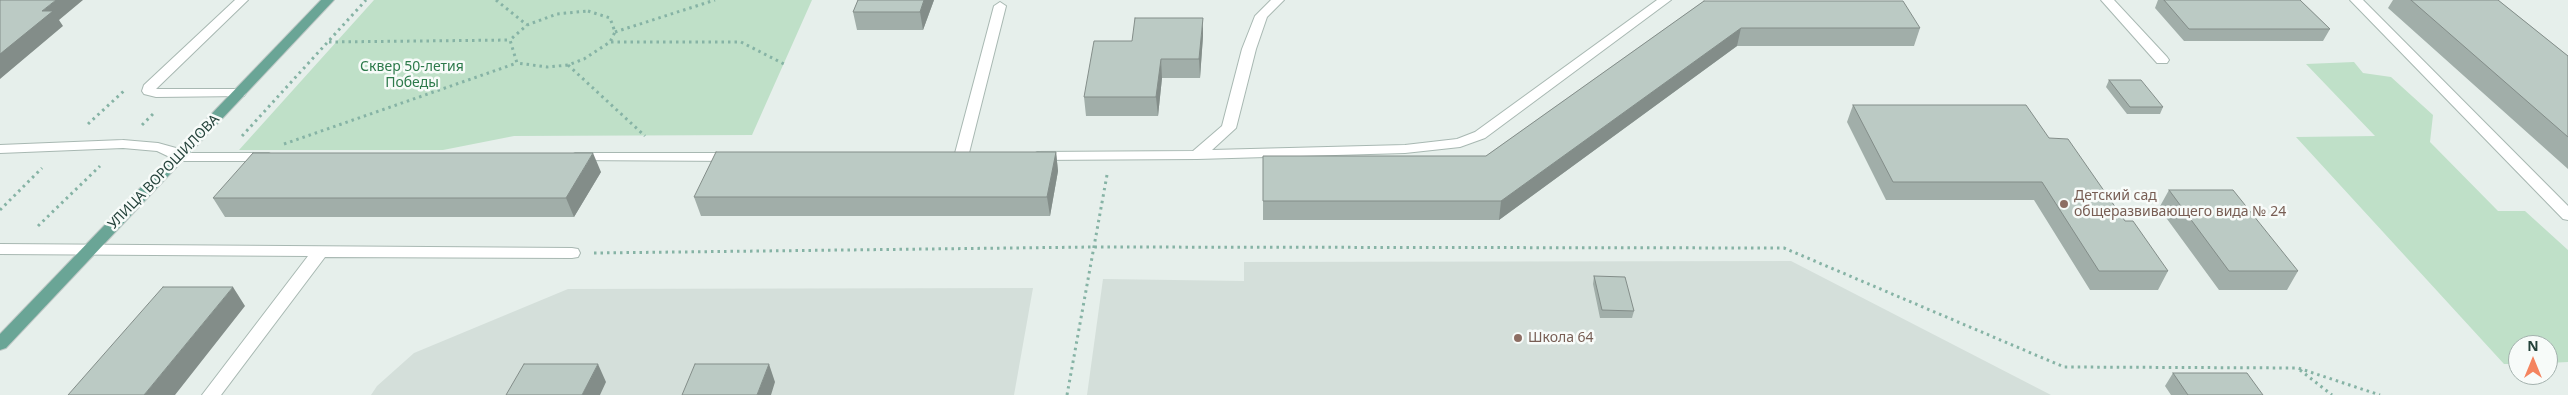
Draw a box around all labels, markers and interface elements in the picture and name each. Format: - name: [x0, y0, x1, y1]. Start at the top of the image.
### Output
- park label: Сквер 50-летия Победы: [360, 59, 464, 92]
- street label: УЛИЦА ВОРОШИЛОВА: [105, 111, 223, 233]
- place label: Детский сад общеразвивающего вида № 24: [2074, 188, 2286, 220]
- marker: Детский сад общеразвивающего вида № 24: [2058, 198, 2070, 210]
- place label: Школа 64: [1528, 330, 1594, 346]
- marker: Школа 64: [1512, 332, 1524, 344]
- north arrow: [2508, 335, 2558, 385]
- text: N: [2527, 336, 2539, 355]

